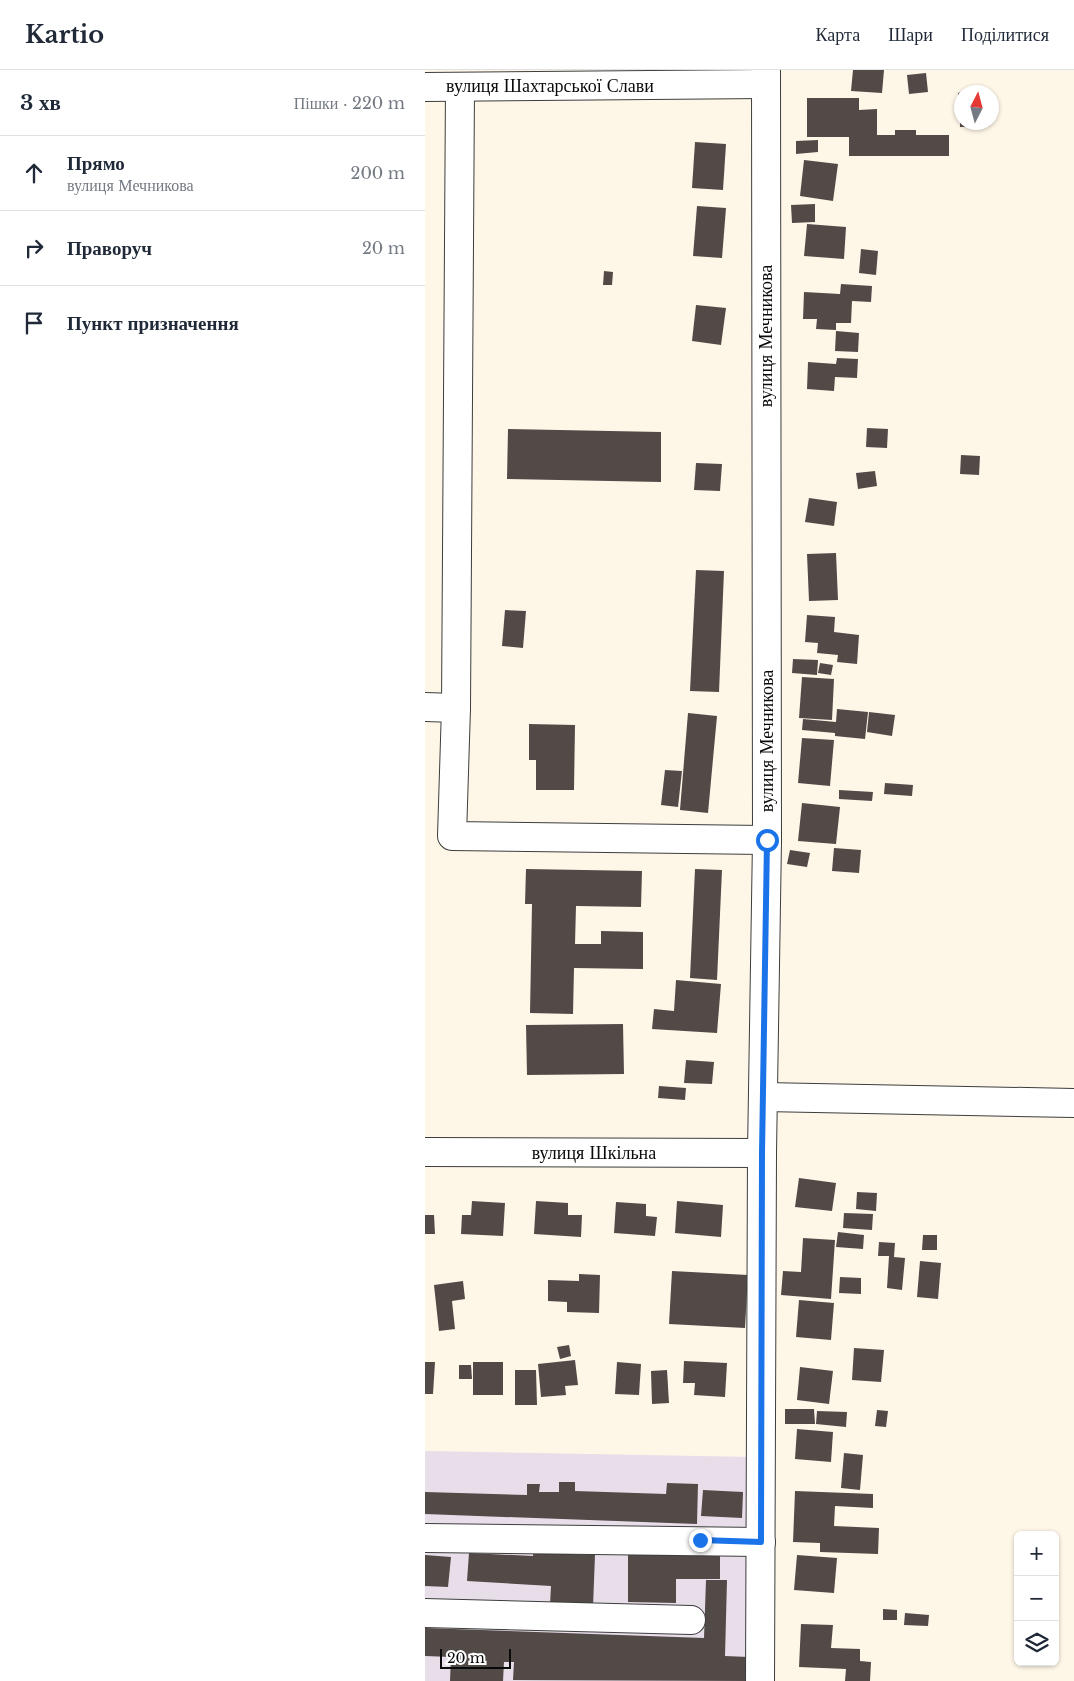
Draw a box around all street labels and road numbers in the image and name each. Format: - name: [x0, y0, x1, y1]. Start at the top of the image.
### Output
- street label: вулиця Шахтарської Слави: [446, 75, 654, 97]
- street label: вулиця Мечникова: [755, 265, 777, 407]
- street label: вулиця Мечникова: [756, 670, 778, 812]
- street label: вулиця Шкільна: [532, 1142, 656, 1164]

